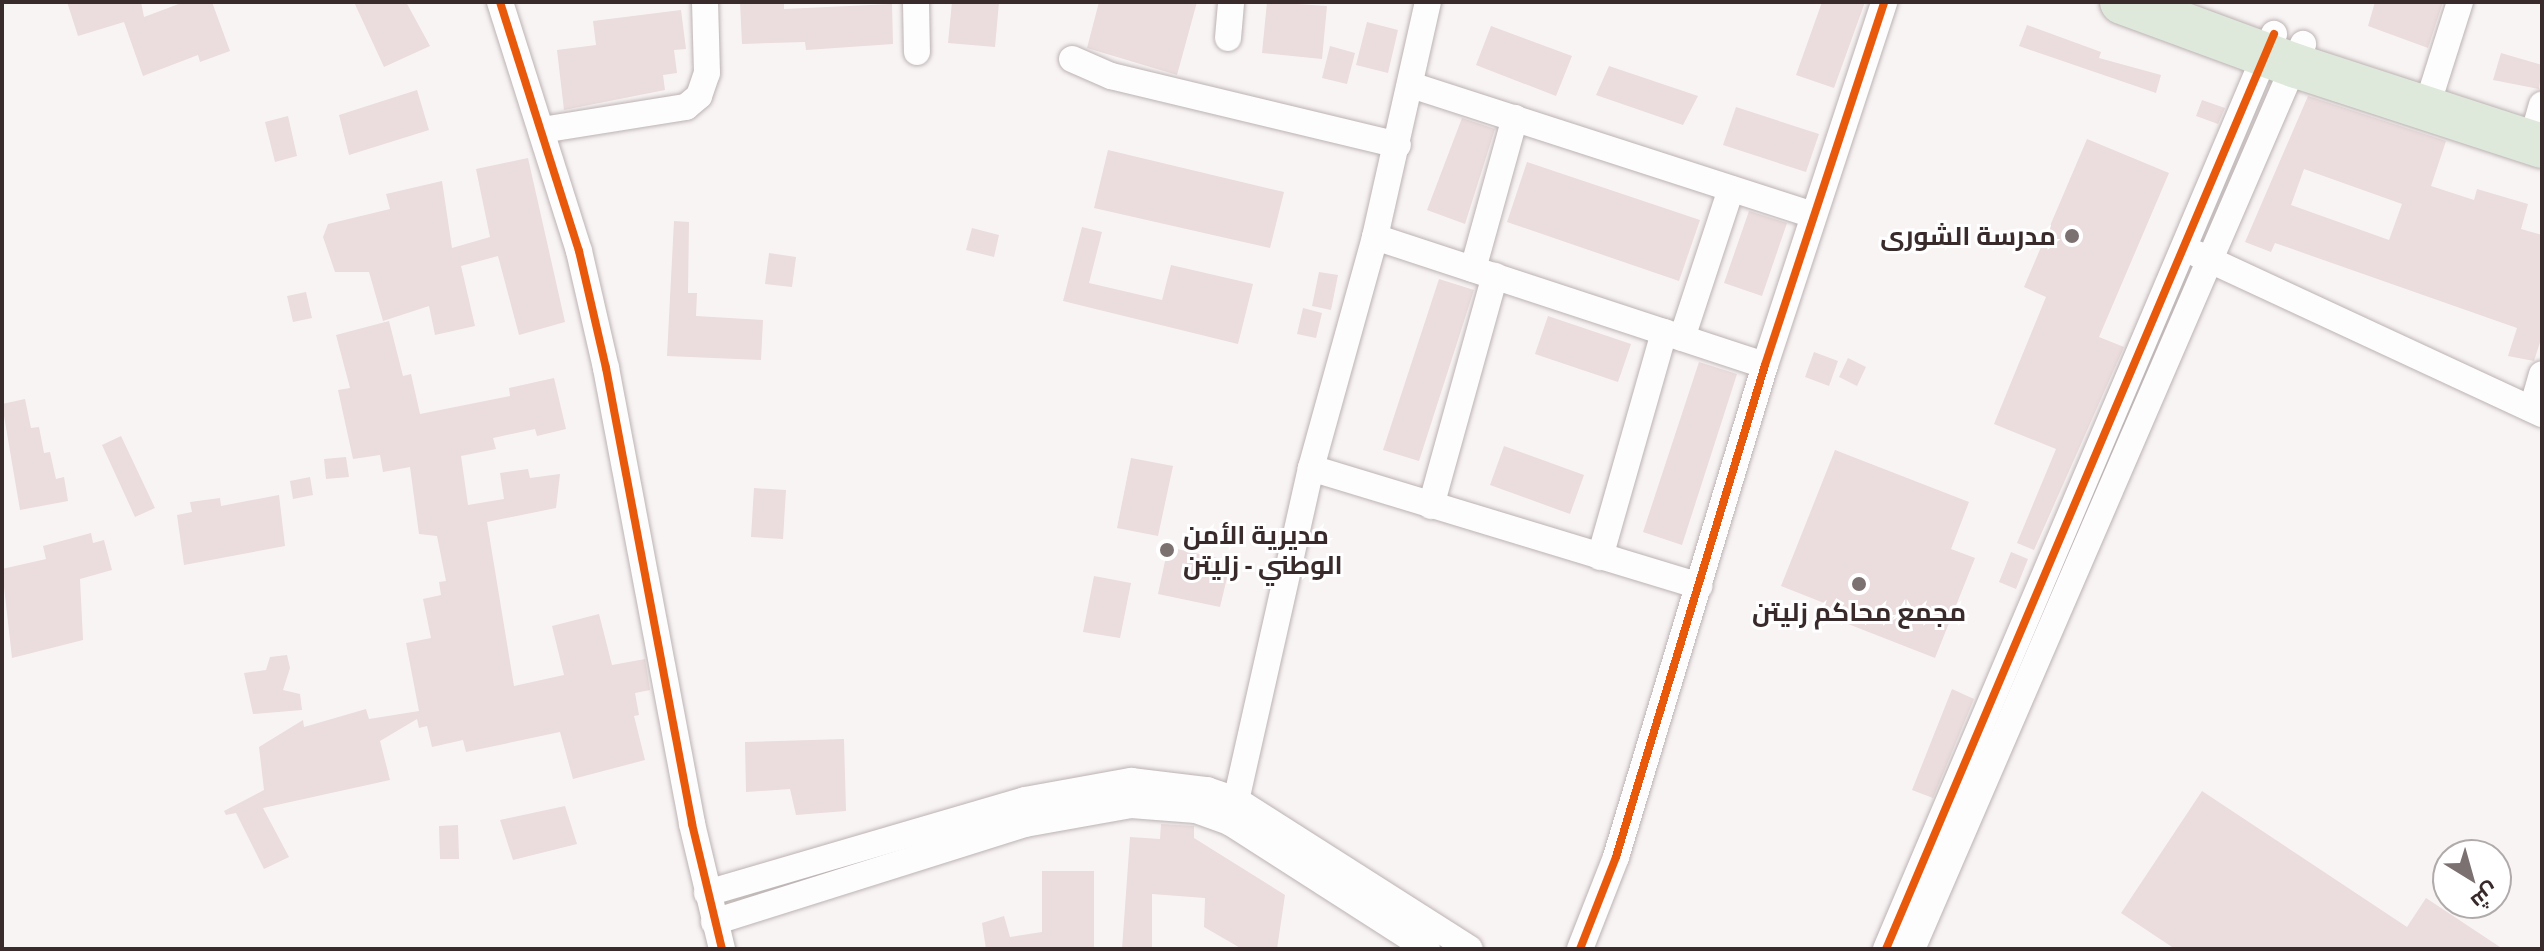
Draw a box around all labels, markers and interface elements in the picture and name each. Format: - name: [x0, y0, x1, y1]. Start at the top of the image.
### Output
- place label: مدرسة الشورى: [1880, 220, 2056, 252]
- marker: مدرسة الشورى: [2063, 227, 2081, 245]
- place label: مديرية الأمن الوطني - زليتن: [1183, 519, 1343, 580]
- marker: مديرية الأمن الوطني - زليتن: [1158, 541, 1176, 559]
- marker: مجمع محاكم زليتن: [1850, 575, 1868, 593]
- place label: مجمع محاكم زليتن: [1752, 596, 1966, 628]
- north arrow: [2432, 839, 2512, 919]
- text: ش: [2465, 876, 2506, 917]

